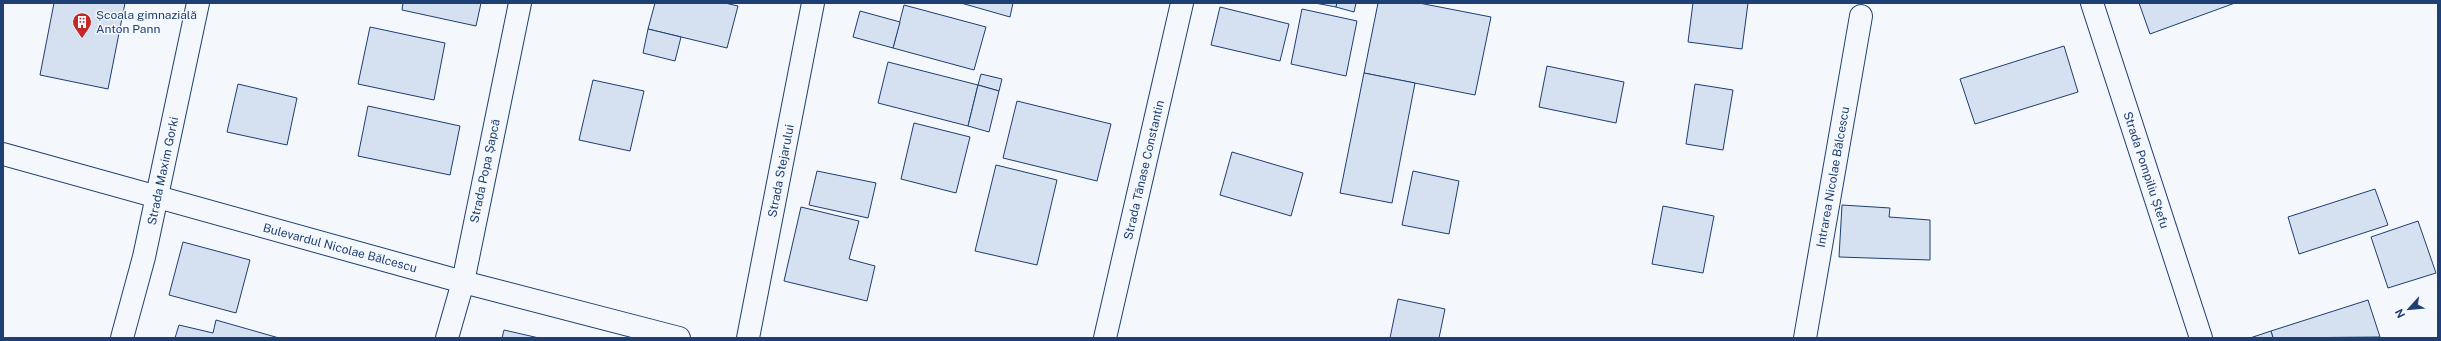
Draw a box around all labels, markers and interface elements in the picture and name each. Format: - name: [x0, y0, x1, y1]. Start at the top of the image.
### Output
- place label: Școala gimnazială Anton Pann: [96, 8, 197, 36]
- building icon: Școala gimnazială Anton Pann: [71, 11, 93, 39]
- street label: Strada Tănase Constantin: [1121, 99, 1167, 241]
- street label: Intrarea Nicolae Bălcescu: [1814, 106, 1852, 248]
- street label: Strada Pompiliu Ștefu: [2120, 110, 2172, 230]
- street label: Strada Maxim Gorki: [145, 115, 181, 226]
- street label: Strada Popa Șapcă: [467, 118, 503, 224]
- street label: Strada Stejarului: [765, 123, 797, 219]
- street label: Bulevardul Nicolae Bălcescu: [261, 221, 419, 275]
- north arrow: [2389, 289, 2429, 329]
- text: N: [2393, 307, 2407, 320]

